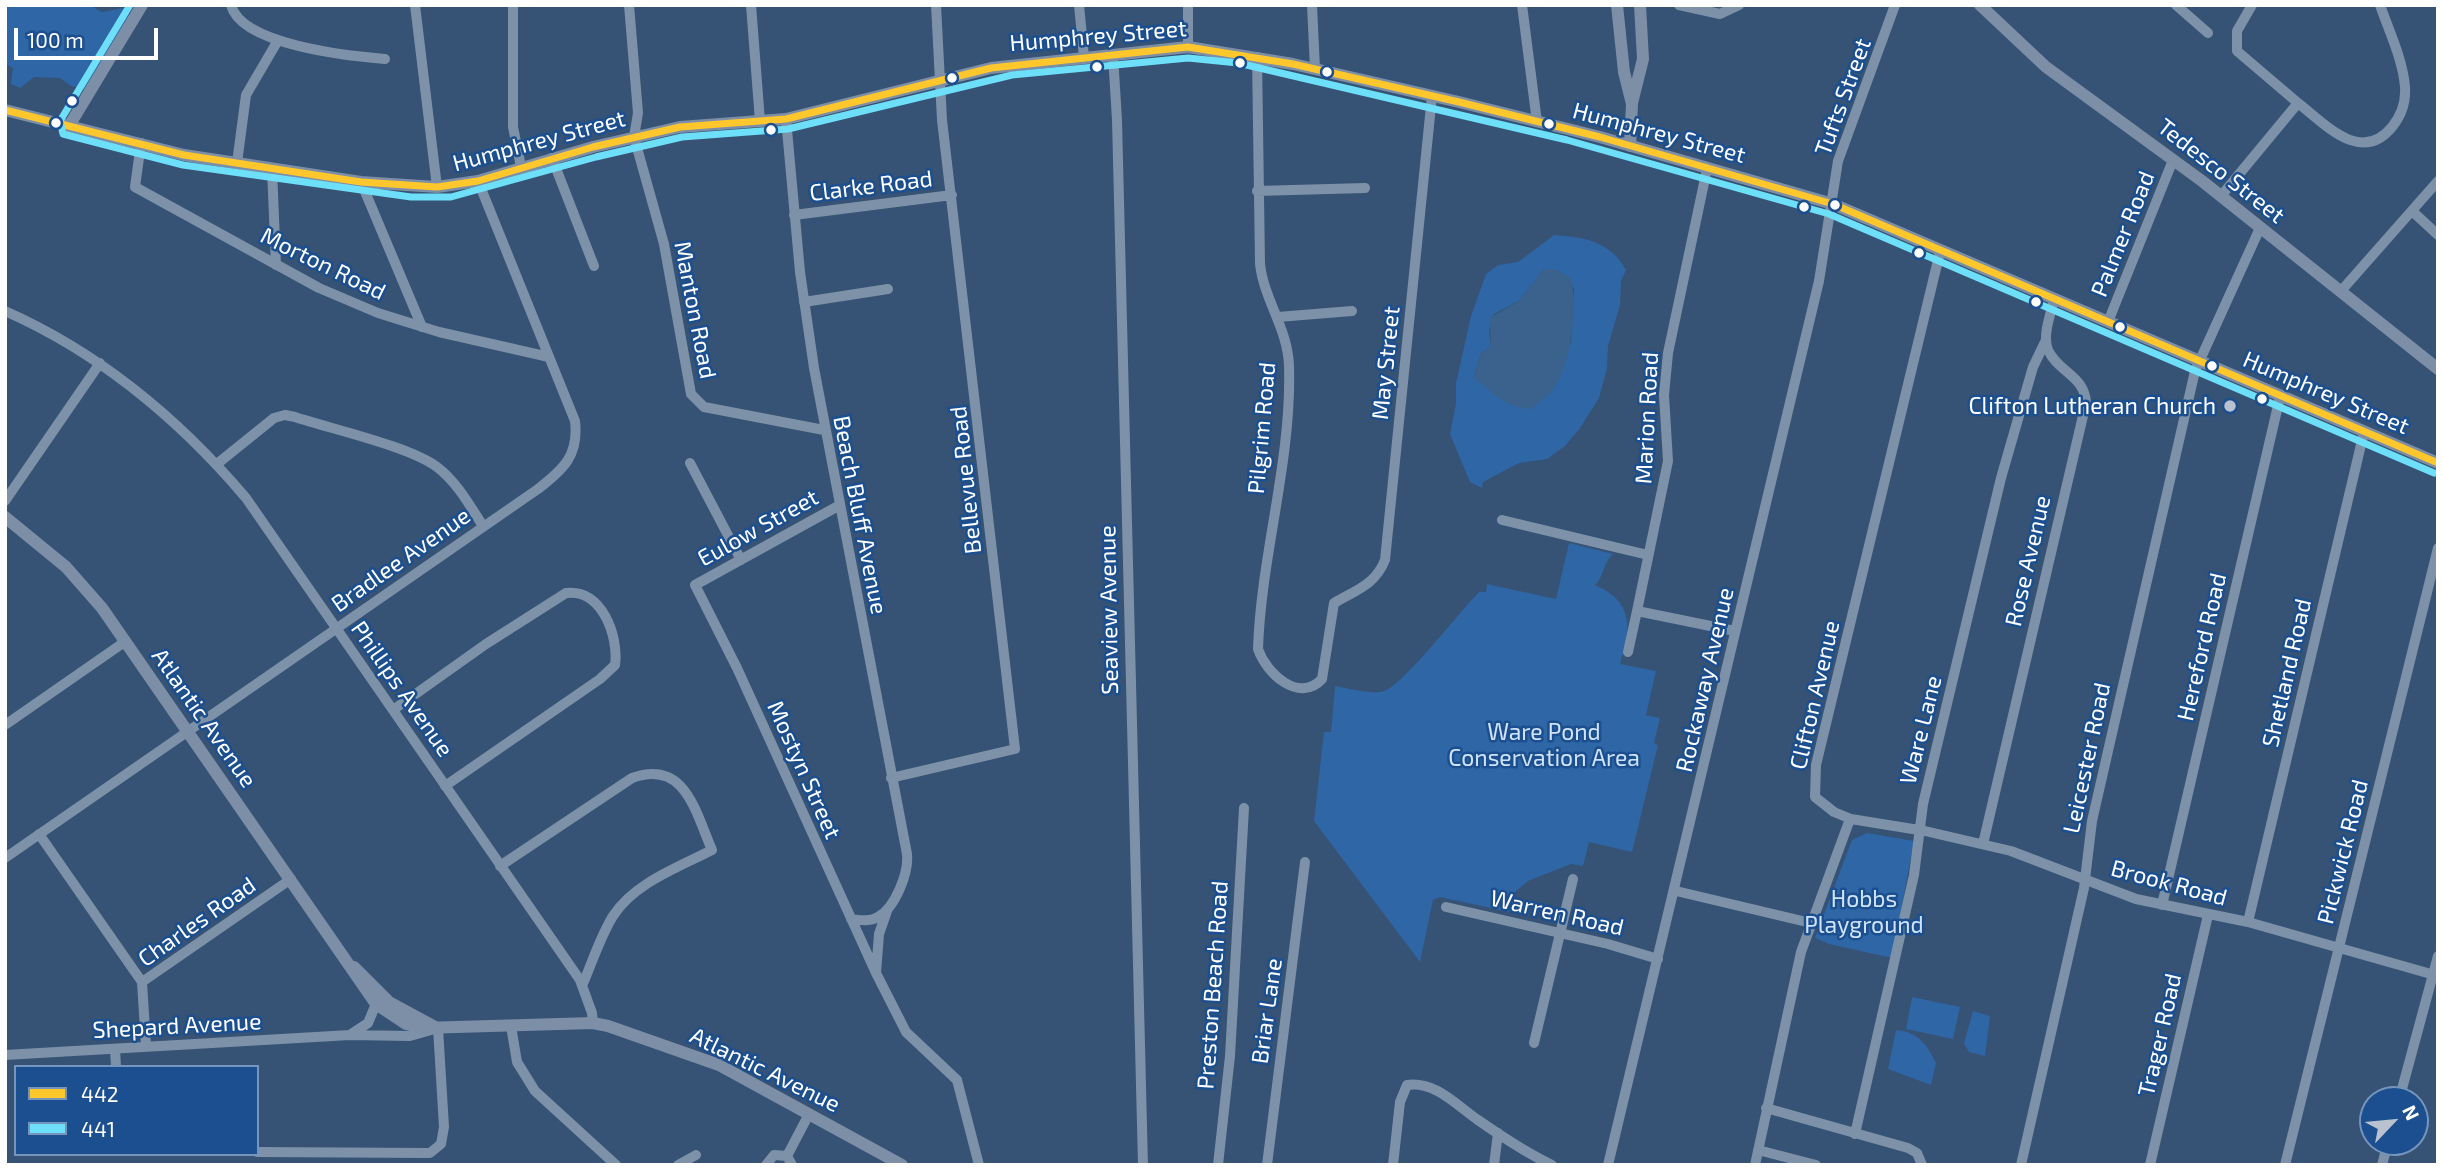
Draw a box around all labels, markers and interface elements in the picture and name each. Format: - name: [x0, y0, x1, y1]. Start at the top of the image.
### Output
- scale bar: [18, 14, 161, 58]
- street label: Humphrey Street: [1008, 15, 1188, 57]
- text: 100 m: [27, 27, 84, 52]
- street label: Tufts Street: [1809, 35, 1877, 159]
- unlabelled marker: [1233, 56, 1247, 70]
- unlabelled marker: [1090, 60, 1104, 74]
- unlabelled marker: [1320, 65, 1334, 79]
- unlabelled marker: [945, 71, 959, 85]
- unlabelled marker: [65, 94, 79, 108]
- street label: Humphrey Street: [1570, 97, 1748, 169]
- street label: Humphrey Street: [450, 105, 628, 177]
- street label: Tedesco Street: [2152, 113, 2290, 229]
- unlabelled marker: [49, 116, 63, 130]
- unlabelled marker: [1542, 117, 1556, 131]
- unlabelled marker: [764, 123, 778, 137]
- street label: Clarke Road: [808, 165, 934, 207]
- street label: Palmer Road: [2085, 167, 2161, 301]
- unlabelled marker: [1828, 198, 1842, 212]
- unlabelled marker: [1797, 200, 1811, 214]
- street label: Morton Road: [256, 222, 390, 306]
- street label: Manton Road: [668, 239, 722, 381]
- unlabelled marker: [1912, 246, 1926, 260]
- unlabelled marker: [2029, 295, 2043, 309]
- street label: May Street: [1366, 305, 1406, 421]
- unlabelled marker: [2113, 320, 2127, 334]
- street label: Humphrey Street: [2239, 346, 2413, 440]
- street label: Marion Road: [1630, 351, 1664, 485]
- unlabelled marker: [2205, 359, 2219, 373]
- street label: Pilgrim Road: [1242, 361, 1282, 495]
- place label: Clifton Lutheran Church: [1968, 392, 2216, 420]
- unlabelled marker: [2255, 392, 2269, 406]
- marker: Clifton Lutheran Church: [2222, 398, 2238, 414]
- street label: Bellevue Road: [945, 405, 987, 555]
- street label: Beach Bluff Avenue: [827, 413, 893, 617]
- street label: Eulow Street: [693, 483, 823, 573]
- street label: Rose Avenue: [2000, 493, 2056, 629]
- street label: Bradlee Avenue: [326, 502, 476, 618]
- street label: Seaview Avenue: [1094, 525, 1124, 695]
- street label: Hereford Road: [2172, 570, 2232, 724]
- street label: Rockaway Avenue: [1670, 585, 1740, 775]
- street label: Shetland Road: [2257, 596, 2317, 750]
- street label: Phillips Avenue: [345, 616, 459, 762]
- street label: Clifton Avenue: [1784, 618, 1846, 772]
- street label: Atlantic Avenue: [146, 643, 262, 793]
- street label: Ware Lane: [1894, 673, 1948, 787]
- street label: Leicester Road: [2058, 680, 2116, 836]
- street label: Mostyn Street: [761, 697, 847, 843]
- park label: Ware Pond Conservation Area: [1448, 718, 1640, 772]
- street label: Pickwick Road: [2312, 777, 2374, 927]
- street label: Brook Road: [2108, 854, 2230, 912]
- street label: Charles Road: [133, 871, 261, 973]
- street label: Preston Beach Road: [1192, 880, 1234, 1090]
- street label: Warren Road: [1488, 884, 1626, 942]
- park label: Hobbs Playground: [1804, 885, 1924, 939]
- street label: Briar Lane: [1246, 956, 1288, 1066]
- street label: Trager Road: [2132, 971, 2188, 1099]
- street label: Shepard Avenue: [92, 1008, 262, 1044]
- street label: Atlantic Avenue: [685, 1022, 845, 1118]
- legend: [14, 1065, 259, 1156]
- text: 442: [81, 1081, 119, 1106]
- north arrow: [2359, 1086, 2429, 1156]
- text: N: [2398, 1101, 2425, 1124]
- text: 441: [81, 1116, 115, 1141]

